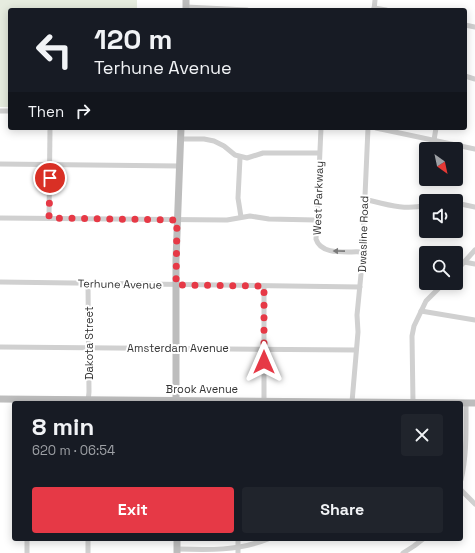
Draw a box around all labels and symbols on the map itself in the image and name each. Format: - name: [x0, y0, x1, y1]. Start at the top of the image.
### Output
- north arrow: [419, 142, 463, 186]
- pin: [33, 161, 67, 195]
- street label: West Parkway: [310, 161, 326, 235]
- street label: Dwasline Road: [355, 195, 371, 273]
- one-way arrow: [332, 248, 345, 254]
- street label: Terhune Avenue: [78, 276, 162, 292]
- street label: Dakota Street: [82, 306, 96, 380]
- street label: Amsterdam Avenue: [127, 341, 229, 355]
- position arrow: [243, 341, 285, 383]
- street label: Brook Avenue: [166, 382, 238, 396]

